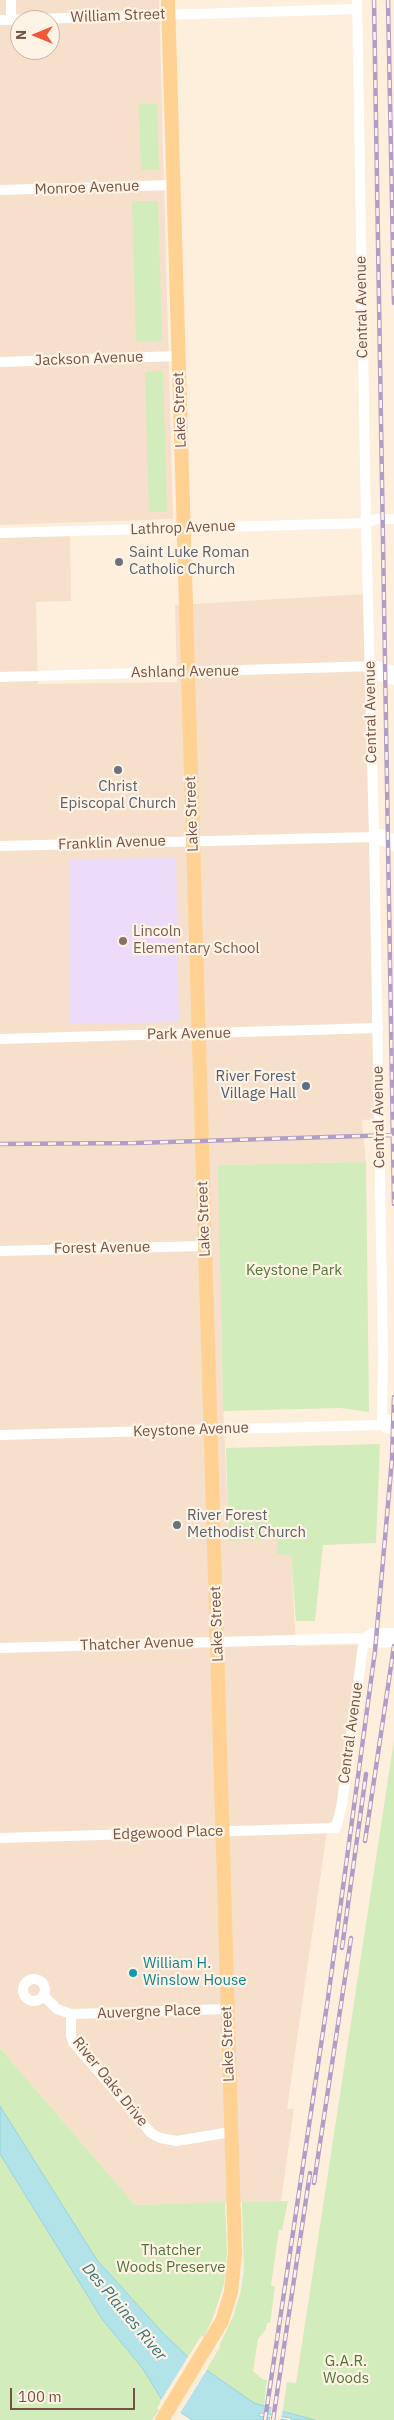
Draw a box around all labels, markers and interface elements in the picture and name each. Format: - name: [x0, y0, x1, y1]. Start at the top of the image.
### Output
- street label: William Street: [70, 5, 166, 27]
- north arrow: [10, 10, 60, 60]
- text: N: [12, 30, 30, 40]
- street label: Monroe Avenue: [34, 177, 140, 199]
- street label: Central Avenue: [352, 256, 372, 358]
- street label: Jackson Avenue: [34, 348, 144, 370]
- street label: Lake Street: [170, 372, 190, 448]
- street label: Lathrop Avenue: [130, 517, 236, 539]
- place label: Saint Luke Roman Catholic Church: [129, 544, 250, 579]
- marker: Saint Luke Roman Catholic Church: [113, 556, 125, 568]
- street label: Central Avenue: [361, 661, 381, 763]
- street label: Ashland Avenue: [131, 662, 239, 682]
- marker: Christ Episcopal Church: [112, 764, 124, 776]
- street label: Lake Street: [182, 776, 202, 852]
- place label: Christ Episcopal Church: [60, 778, 176, 813]
- street label: Franklin Avenue: [58, 832, 166, 854]
- place label: Lincoln Elementary School: [133, 923, 260, 958]
- marker: Lincoln Elementary School: [117, 935, 129, 947]
- street label: Park Avenue: [147, 1024, 231, 1044]
- street label: Central Avenue: [369, 1066, 389, 1168]
- place label: River Forest Village Hall: [216, 1068, 296, 1103]
- marker: River Forest Village Hall: [300, 1080, 312, 1092]
- street label: Lake Street: [194, 1181, 214, 1257]
- street label: Forest Avenue: [54, 1238, 150, 1258]
- park label: Keystone Park: [246, 1262, 342, 1280]
- street label: Keystone Avenue: [133, 1419, 249, 1441]
- place label: River Forest Methodist Church: [187, 1507, 306, 1542]
- marker: River Forest Methodist Church: [171, 1519, 183, 1531]
- street label: Lake Street: [207, 1586, 227, 1662]
- street label: Thatcher Avenue: [80, 1633, 194, 1655]
- street label: Central Avenue: [335, 1681, 367, 1785]
- street label: Edgewood Place: [112, 1822, 224, 1844]
- place label: William H. Winslow House: [143, 1955, 246, 1990]
- marker: William H. Winslow House: [127, 1967, 139, 1979]
- street label: Auvergne Place: [97, 2001, 201, 2023]
- street label: Lake Street: [218, 2006, 238, 2082]
- street label: River Oaks Drive: [68, 2034, 152, 2130]
- park label: Thatcher Woods Preserve: [117, 2242, 225, 2277]
- water label: Des Plaines River: [78, 2259, 170, 2365]
- park label: G.A.R. Woods: [323, 2353, 369, 2388]
- scale bar: [12, 2378, 138, 2410]
- text: 100 m: [18, 2387, 62, 2406]

